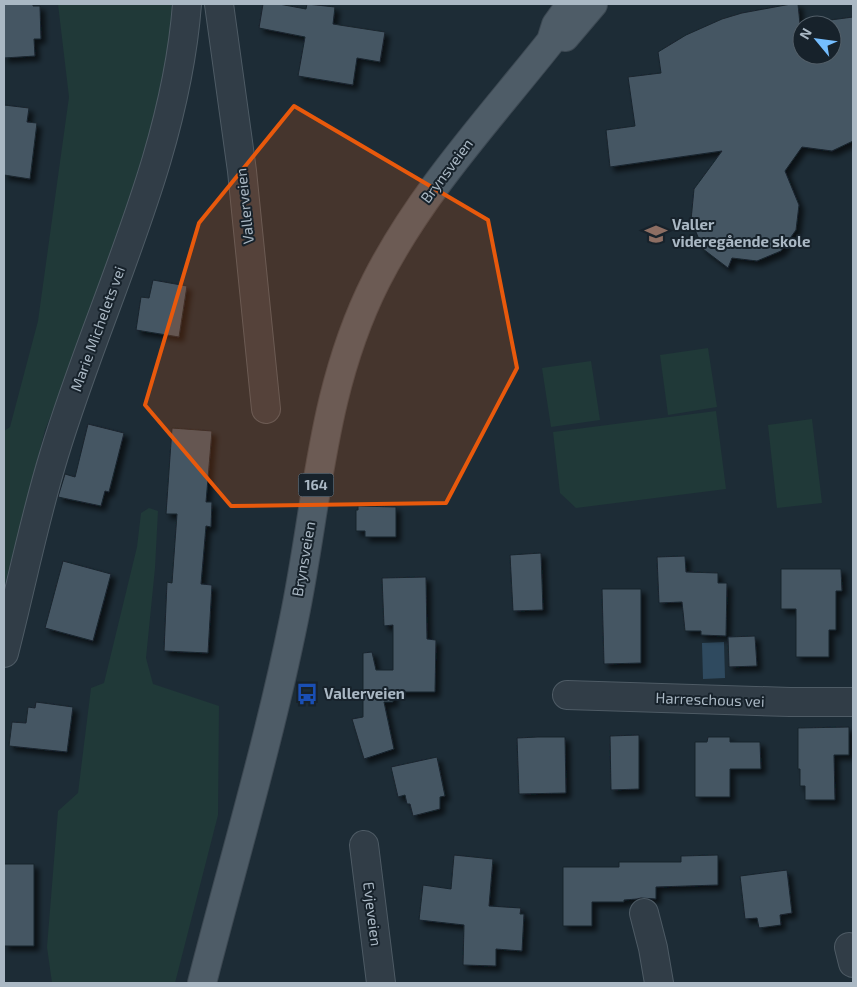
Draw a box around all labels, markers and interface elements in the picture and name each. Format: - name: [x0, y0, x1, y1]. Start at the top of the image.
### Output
- north arrow: [792, 15, 842, 65]
- text: N: [795, 25, 815, 42]
- street label: Brynsveien: [416, 135, 476, 206]
- street label: Vallerveien: [231, 167, 257, 245]
- place label: Valler videregående skole: [672, 215, 810, 250]
- school or university icon: Valler videregående skole: [643, 221, 669, 247]
- street label: Marie Michelets vei: [66, 264, 128, 394]
- road number: 164: [298, 474, 334, 496]
- street label: Brynsveien: [288, 520, 318, 598]
- bus stop icon: Vallerveien: [294, 681, 320, 707]
- place label: Vallerveien: [324, 684, 405, 702]
- street label: Harreschous vei: [655, 688, 765, 710]
- street label: Evjeveien: [359, 881, 386, 947]

